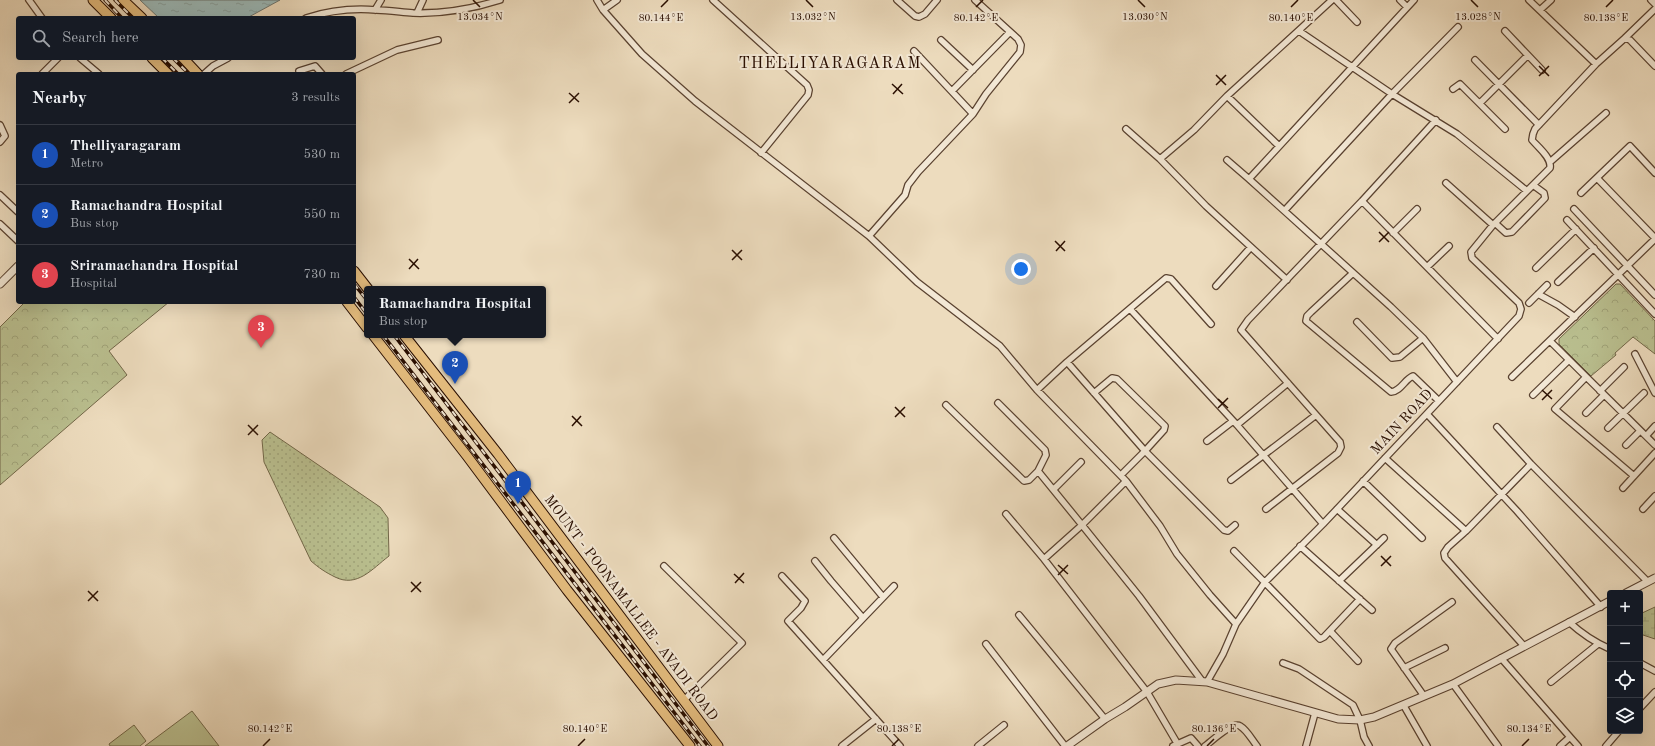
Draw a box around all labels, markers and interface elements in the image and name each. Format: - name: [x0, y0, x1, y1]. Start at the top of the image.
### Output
- text: 13.034°N: [457, 12, 503, 22]
- text: 13.032°N: [790, 12, 836, 22]
- text: 13.030°N: [1122, 12, 1168, 22]
- text: 13.028°N: [1455, 12, 1501, 22]
- text: 80.144°E: [639, 13, 683, 23]
- text: 80.142°E: [954, 13, 998, 23]
- text: 80.140°E: [1269, 13, 1313, 23]
- text: 80.138°E: [1584, 13, 1628, 23]
- search box: [16, 16, 356, 60]
- icon: search: [30, 27, 52, 49]
- text: Search here: [62, 31, 139, 46]
- district label: THELLIYARAGARAM: [738, 56, 922, 72]
- text: Nearby: [32, 90, 87, 107]
- text: 3 results: [291, 91, 340, 104]
- text: Thelliyaragaram: [70, 139, 181, 154]
- text: 1: [41, 148, 49, 161]
- text: 530 m: [303, 148, 340, 161]
- text: Metro: [70, 157, 103, 170]
- text: Ramachandra Hospital: [70, 199, 223, 214]
- text: 2: [41, 208, 49, 221]
- text: 550 m: [303, 208, 340, 221]
- text: Bus stop: [70, 217, 119, 230]
- text: Sriramachandra Hospital: [70, 259, 238, 274]
- your location: [1011, 259, 1031, 279]
- text: 3: [41, 268, 49, 281]
- text: 730 m: [303, 268, 340, 281]
- text: Hospital: [70, 277, 117, 290]
- popup: [364, 286, 546, 338]
- text: Ramachandra Hospital: [379, 297, 531, 312]
- pin: 3: [248, 315, 274, 348]
- text: Bus stop: [379, 315, 427, 328]
- pin: 2: [442, 351, 468, 384]
- street label: MAIN ROAD: [1368, 387, 1436, 457]
- pin: 1: [505, 471, 531, 504]
- street label: MOUNT - POONAMALLEE - AVADI ROAD: [542, 493, 720, 723]
- map controls: [1607, 590, 1643, 734]
- button: +: [1607, 590, 1643, 626]
- button: −: [1607, 626, 1643, 662]
- button: locate: [1607, 662, 1643, 698]
- button: layers: [1607, 698, 1643, 734]
- text: 80.142°E: [248, 724, 292, 734]
- text: 80.140°E: [563, 724, 607, 734]
- text: 80.138°E: [877, 724, 921, 734]
- text: 80.136°E: [1192, 724, 1236, 734]
- text: 80.134°E: [1507, 724, 1551, 734]

